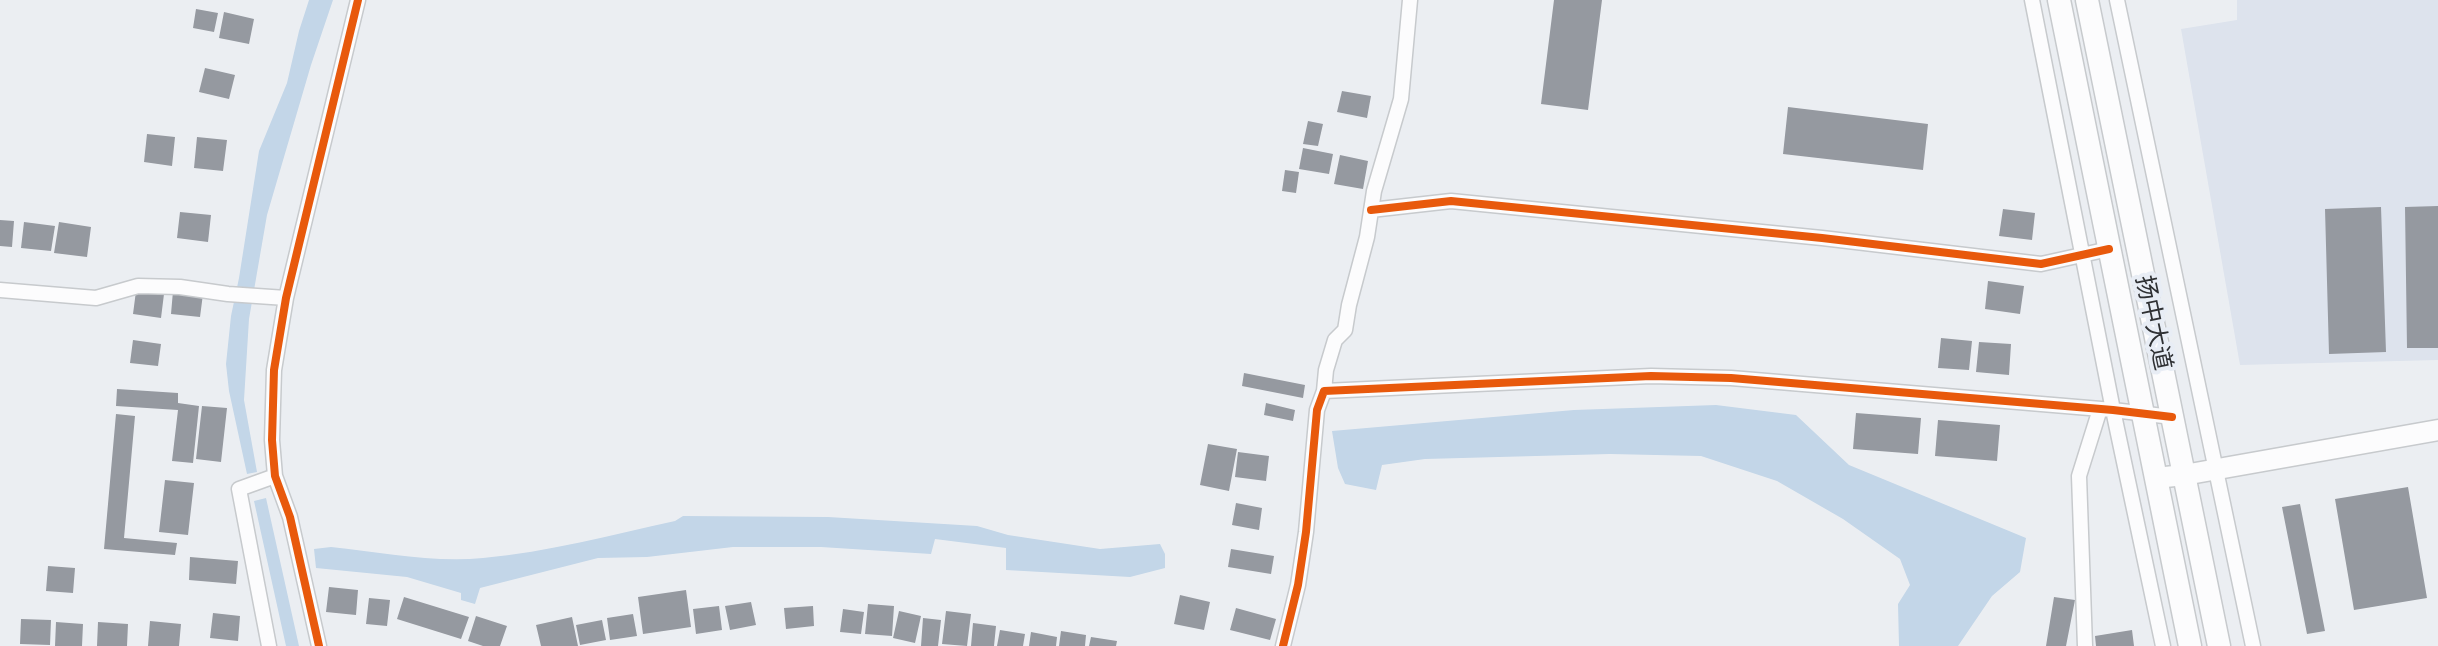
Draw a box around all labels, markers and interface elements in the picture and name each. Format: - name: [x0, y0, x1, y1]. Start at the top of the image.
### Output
- street label: 扬中大道: [2129, 273, 2177, 373]

